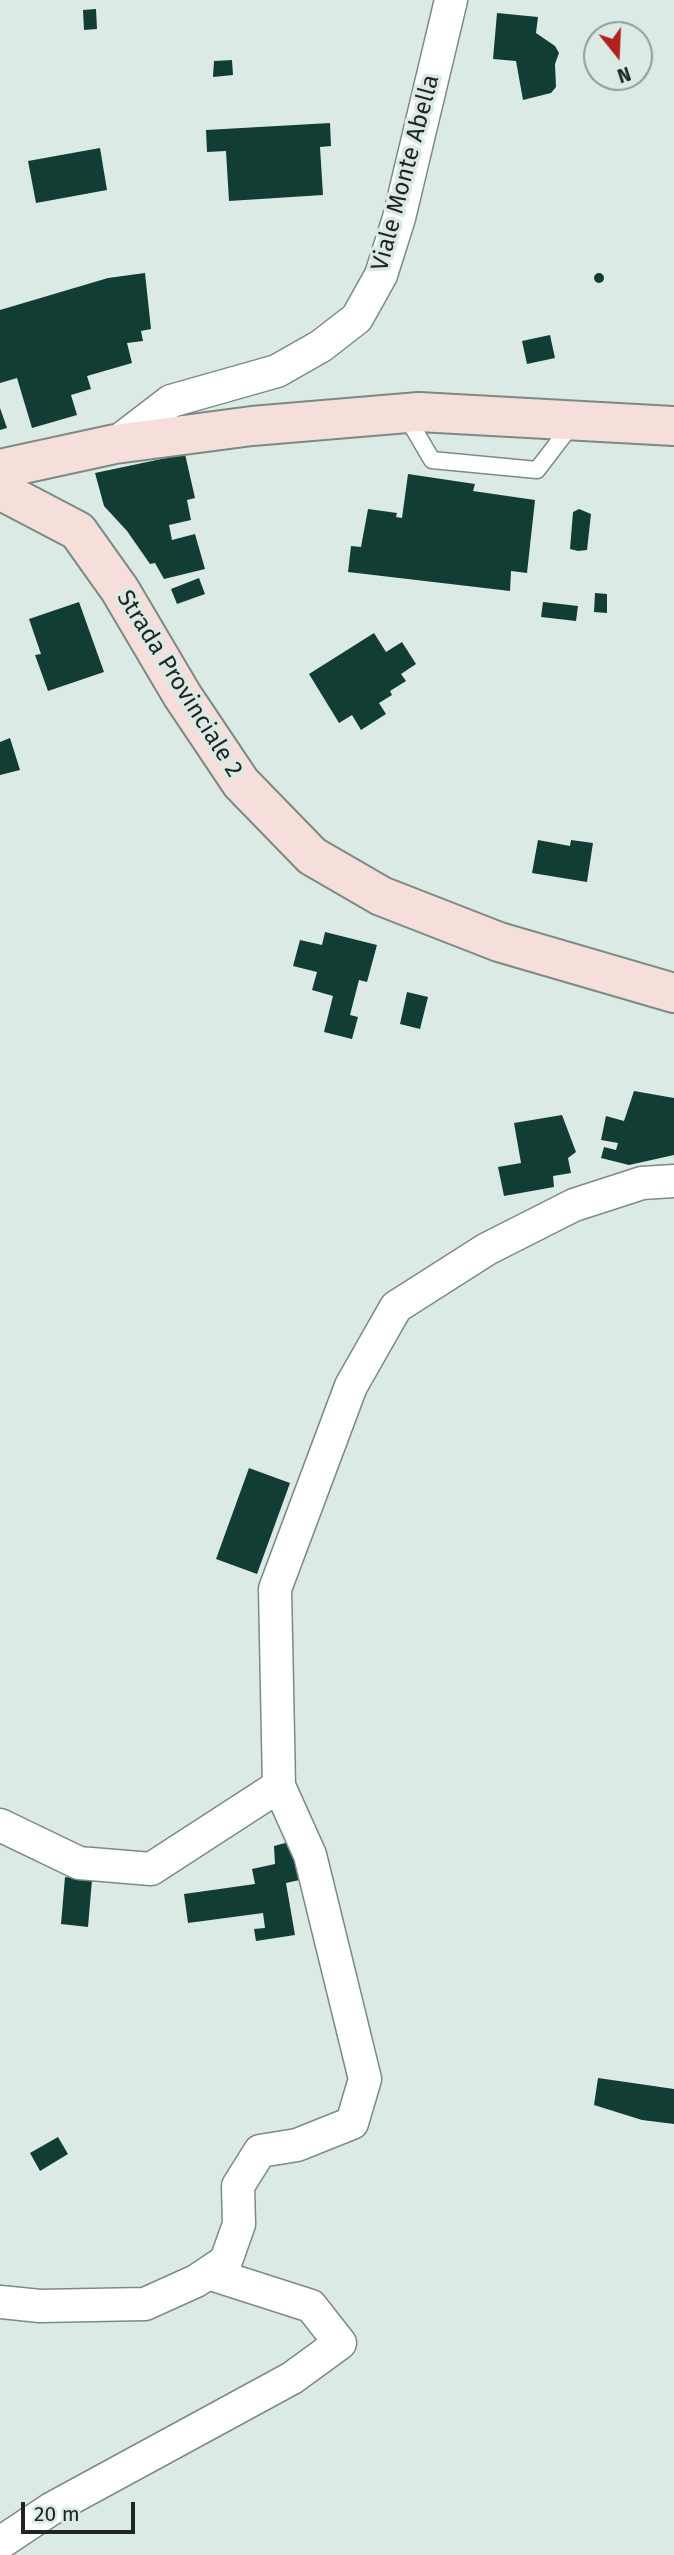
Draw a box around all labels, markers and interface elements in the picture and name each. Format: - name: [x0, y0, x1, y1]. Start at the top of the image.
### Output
- north arrow: [583, 21, 653, 91]
- text: N: [614, 62, 634, 87]
- street label: Viale Monte Abella: [366, 72, 446, 274]
- street label: Strada Provinciale 2: [110, 585, 248, 783]
- scale bar: [24, 2488, 138, 2532]
- text: 20 m: [34, 2501, 80, 2527]

